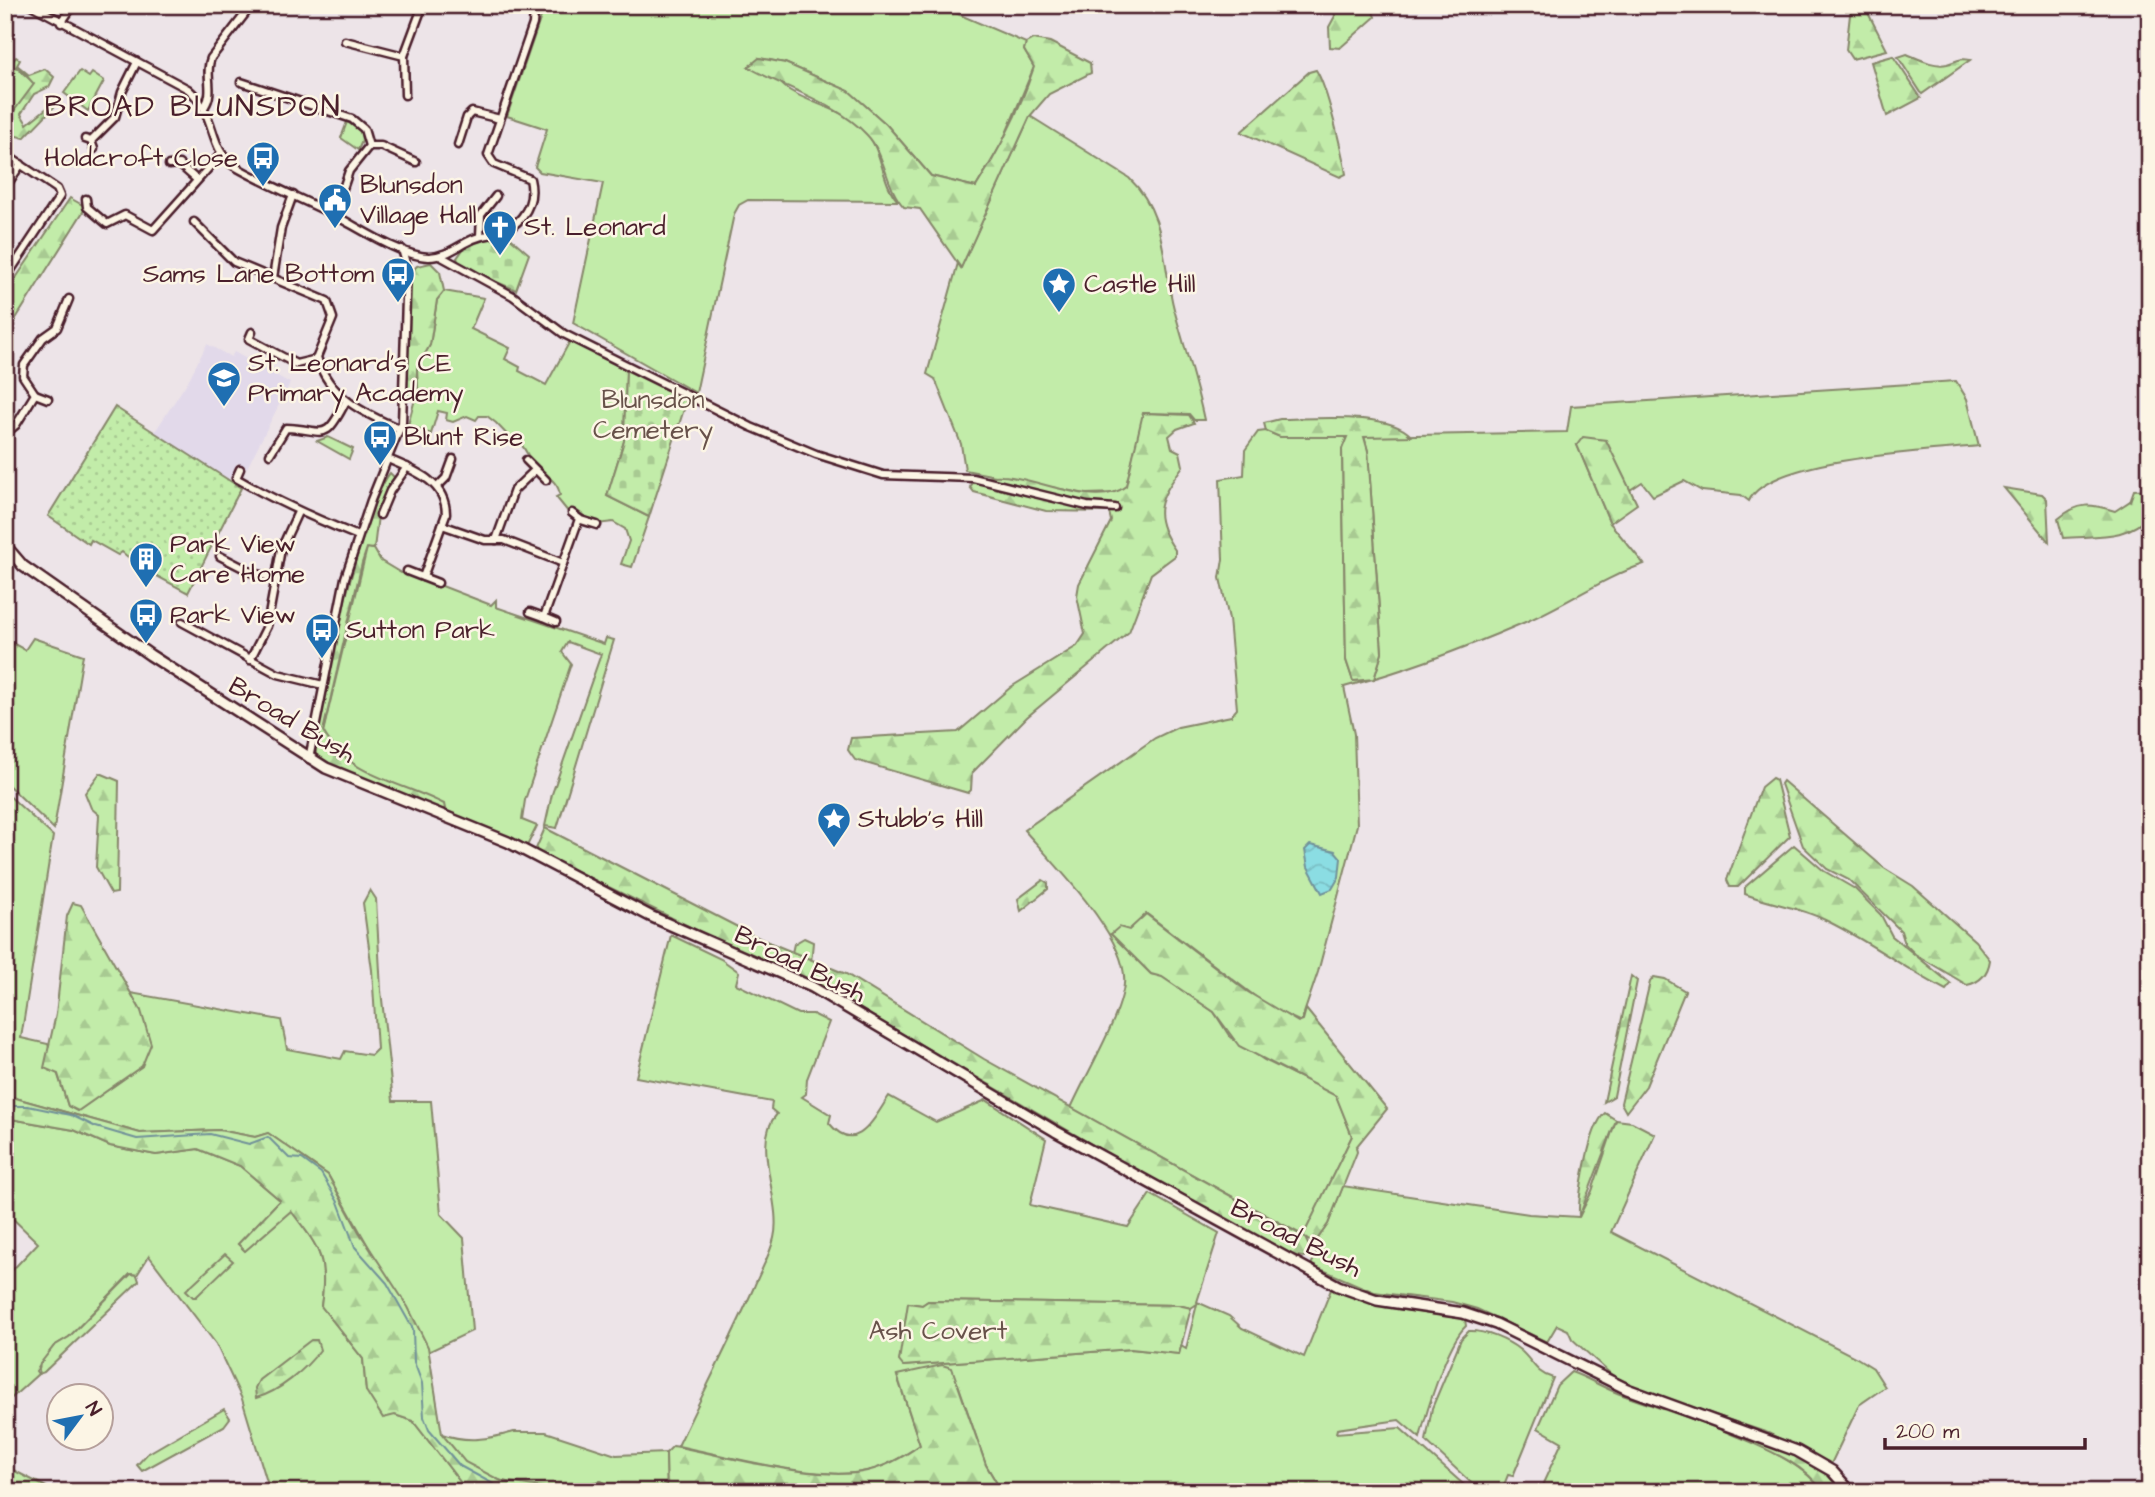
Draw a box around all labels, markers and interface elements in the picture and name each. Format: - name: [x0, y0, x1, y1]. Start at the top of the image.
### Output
- district label: BROAD BLUNSDON: [45, 86, 341, 128]
- bus stop icon: Holdcroft Close: [244, 139, 282, 188]
- place label: Holdcroft Close: [44, 140, 238, 176]
- place label: Blunsdon Village Hall: [360, 167, 477, 235]
- public building icon: Blunsdon Village Hall: [316, 181, 354, 230]
- church icon: St. Leonard: [481, 208, 519, 257]
- place label: St. Leonard: [524, 209, 666, 245]
- bus stop icon: Sams Lane Bottom: [379, 255, 417, 304]
- place label: Sams Lane Bottom: [143, 256, 375, 292]
- place icon: Castle Hill: [1040, 265, 1078, 314]
- place label: Castle Hill: [1084, 266, 1196, 302]
- place label: St. Leonard's CE Primary Academy: [248, 345, 464, 413]
- school or university icon: St. Leonard's CE Primary Academy: [205, 359, 243, 408]
- park label: Blunsdon Cemetery: [593, 382, 713, 450]
- bus stop icon: Blunt Rise: [361, 418, 399, 467]
- place label: Blunt Rise: [404, 419, 523, 455]
- place label: Park View Care Home: [170, 526, 305, 592]
- building icon: Park View Care Home: [127, 540, 165, 589]
- bus stop icon: Park View: [127, 596, 165, 645]
- place label: Park View: [170, 597, 296, 633]
- bus stop icon: Sutton Park: [303, 611, 341, 660]
- place label: Sutton Park: [346, 612, 495, 648]
- street label: Broad Bush: [222, 668, 362, 772]
- place icon: Stubb's Hill: [815, 800, 853, 849]
- place label: Stubb's Hill: [858, 801, 983, 837]
- street label: Broad Bush: [728, 917, 872, 1011]
- street label: Broad Bush: [1225, 1190, 1368, 1286]
- park label: Ash Covert: [869, 1313, 1008, 1349]
- north arrow: [46, 1382, 116, 1452]
- text: N: [79, 1397, 108, 1421]
- scale bar: [1885, 1406, 2085, 1450]
- text: 200 m: [1896, 1417, 1960, 1446]

